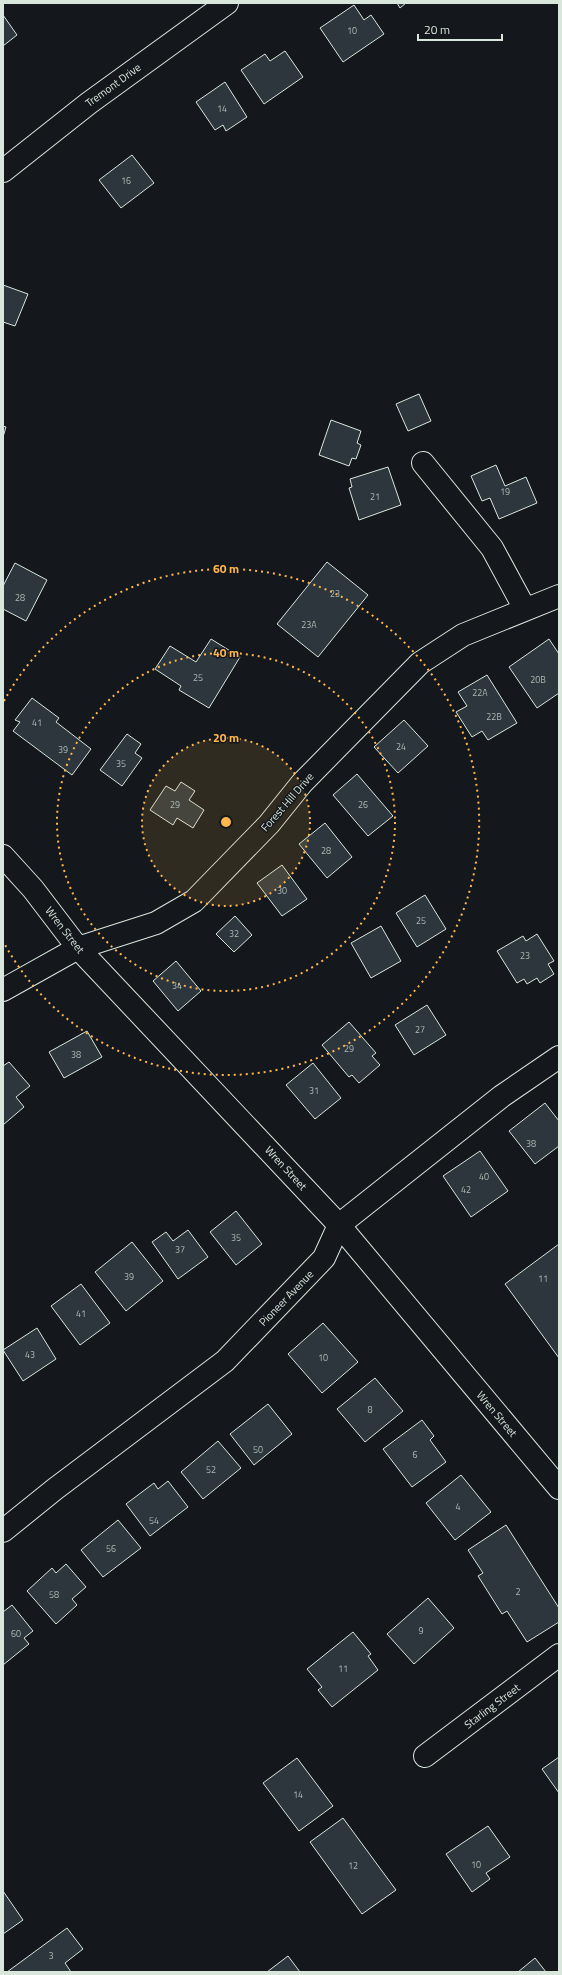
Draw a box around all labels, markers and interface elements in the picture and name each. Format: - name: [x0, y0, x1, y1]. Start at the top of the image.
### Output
- scale bar: [418, 16, 502, 42]
- text: 20 m: [424, 20, 450, 39]
- house number: 10: [347, 24, 357, 37]
- street label: Tremont Drive: [82, 59, 144, 111]
- house number: 14: [217, 102, 227, 115]
- house number: 16: [121, 174, 131, 187]
- house number: 19: [500, 485, 510, 498]
- house number: 21: [370, 490, 380, 503]
- text: 60 m: [213, 559, 239, 578]
- house number: 23: [330, 587, 340, 600]
- house number: 28: [15, 591, 25, 604]
- house number: 23A: [301, 618, 317, 631]
- text: 40 m: [213, 643, 239, 662]
- house number: 25: [193, 671, 203, 684]
- house number: 20B: [530, 673, 546, 686]
- house number: 22A: [472, 686, 488, 699]
- house number: 22B: [486, 710, 502, 723]
- house number: 41: [32, 716, 42, 729]
- text: 20 m: [213, 728, 239, 747]
- house number: 24: [396, 740, 406, 753]
- house number: 39: [58, 743, 68, 756]
- house number: 35: [116, 757, 126, 770]
- street label: Forest Hill Drive: [257, 769, 317, 835]
- house number: 29: [170, 798, 180, 811]
- house number: 26: [358, 798, 368, 811]
- centre of rings: [219, 815, 233, 829]
- house number: 28: [321, 844, 331, 857]
- house number: 30: [277, 884, 287, 897]
- street label: Wren Street: [42, 903, 88, 957]
- house number: 25: [416, 914, 426, 927]
- house number: 32: [229, 927, 239, 940]
- house number: 23: [520, 949, 530, 962]
- house number: 34: [172, 979, 182, 992]
- house number: 27: [415, 1023, 425, 1036]
- house number: 29: [344, 1042, 354, 1055]
- house number: 38: [71, 1048, 81, 1061]
- house number: 31: [309, 1084, 319, 1097]
- house number: 38: [526, 1137, 536, 1150]
- street label: Wren Street: [261, 1142, 311, 1194]
- house number: 40: [479, 1170, 489, 1183]
- house number: 42: [461, 1183, 471, 1196]
- house number: 35: [231, 1231, 241, 1244]
- house number: 37: [175, 1243, 185, 1256]
- street label: Pioneer Avenue: [255, 1266, 317, 1330]
- house number: 39: [124, 1270, 134, 1283]
- house number: 11: [538, 1272, 548, 1285]
- house number: 41: [76, 1307, 86, 1320]
- house number: 43: [25, 1348, 35, 1361]
- house number: 10: [318, 1351, 328, 1364]
- street label: Wren Street: [473, 1388, 521, 1441]
- house number: 8: [367, 1403, 373, 1416]
- house number: 50: [253, 1443, 263, 1456]
- house number: 6: [412, 1448, 418, 1461]
- house number: 52: [206, 1463, 216, 1476]
- house number: 4: [455, 1500, 461, 1513]
- house number: 54: [149, 1514, 159, 1527]
- house number: 56: [106, 1542, 116, 1555]
- house number: 2: [515, 1585, 521, 1598]
- house number: 58: [49, 1588, 59, 1601]
- house number: 9: [418, 1624, 424, 1637]
- house number: 60: [11, 1627, 21, 1640]
- house number: 11: [338, 1662, 348, 1675]
- street label: Starling Street: [461, 1680, 523, 1732]
- house number: 14: [293, 1788, 303, 1801]
- house number: 10: [471, 1858, 481, 1871]
- house number: 12: [348, 1859, 358, 1872]
- house number: 3: [48, 1949, 54, 1962]

